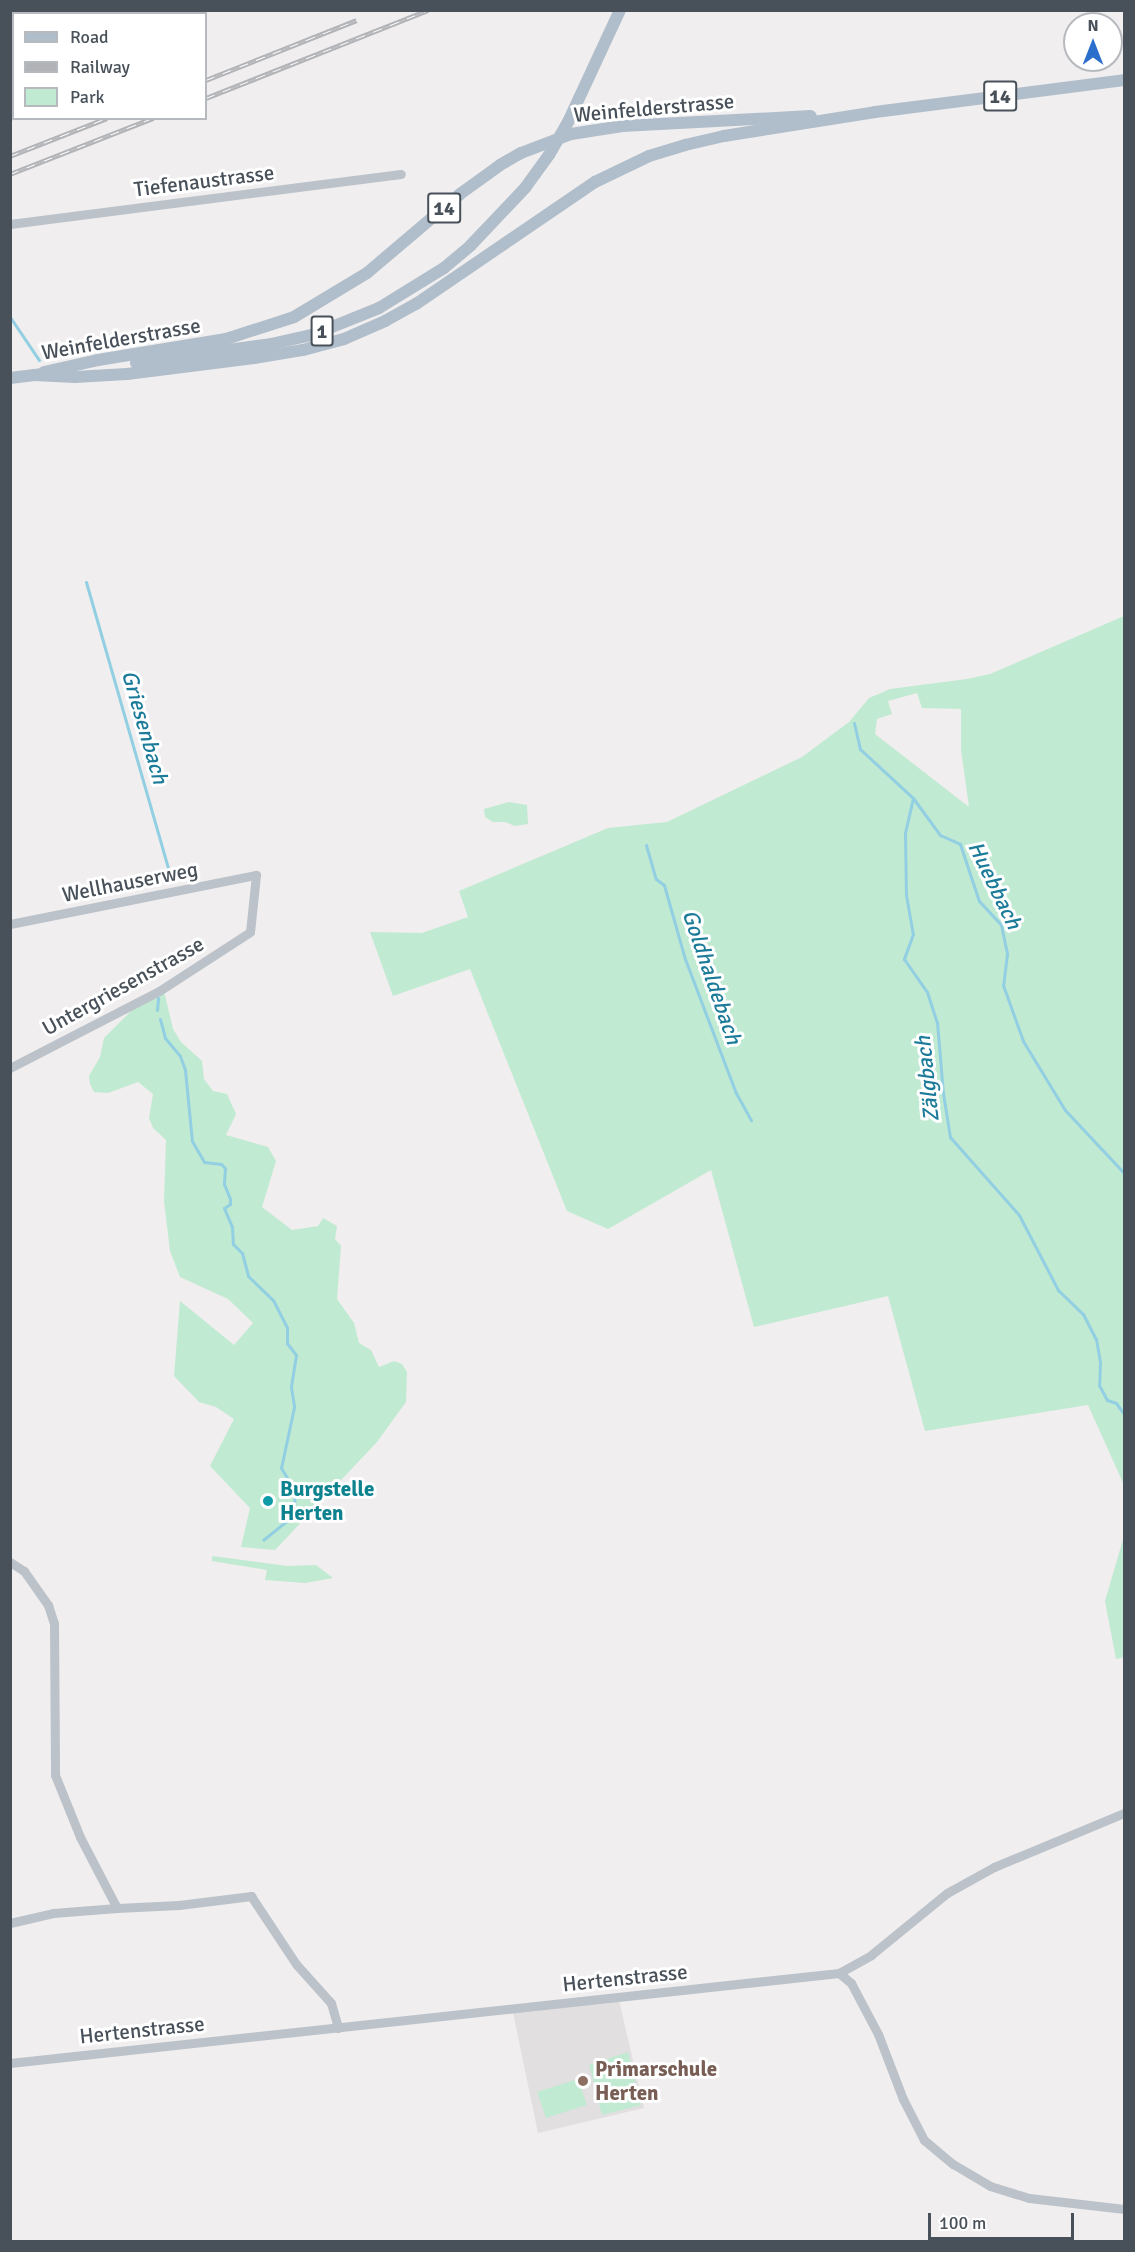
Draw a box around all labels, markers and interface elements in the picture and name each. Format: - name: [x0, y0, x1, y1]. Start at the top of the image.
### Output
- legend: [12, 12, 207, 120]
- north arrow: [1063, 12, 1123, 72]
- text: N: [1087, 16, 1099, 36]
- text: Road: [70, 26, 109, 48]
- text: Railway: [70, 56, 130, 78]
- road number: 14: [982, 79, 1018, 113]
- text: Park: [70, 86, 105, 108]
- street label: Weinfelderstrasse: [573, 88, 735, 128]
- street label: Tiefenaustrasse: [132, 160, 276, 202]
- road number: 14: [426, 191, 462, 225]
- street label: Weinfelderstrasse: [39, 313, 203, 365]
- road number: 1: [310, 314, 334, 348]
- water label: Griesenbach: [116, 667, 174, 787]
- water label: Huebbach: [962, 837, 1028, 933]
- street label: Wellhauserweg: [60, 857, 200, 907]
- water label: Goldhaldebach: [677, 906, 747, 1048]
- street label: Untergriesenstrasse: [38, 931, 208, 1041]
- water label: Zälgbach: [909, 1035, 945, 1123]
- place label: Burgstelle Herten: [280, 1476, 374, 1526]
- marker: Burgstelle Herten: [261, 1494, 275, 1508]
- street label: Hertenstrasse: [561, 1959, 689, 1997]
- street label: Hertenstrasse: [78, 2011, 206, 2049]
- place label: Primarschule Herten: [595, 2056, 717, 2106]
- marker: Primarschule Herten: [576, 2074, 590, 2088]
- scale bar: [931, 2201, 1076, 2239]
- text: 100 m: [939, 2212, 986, 2234]

